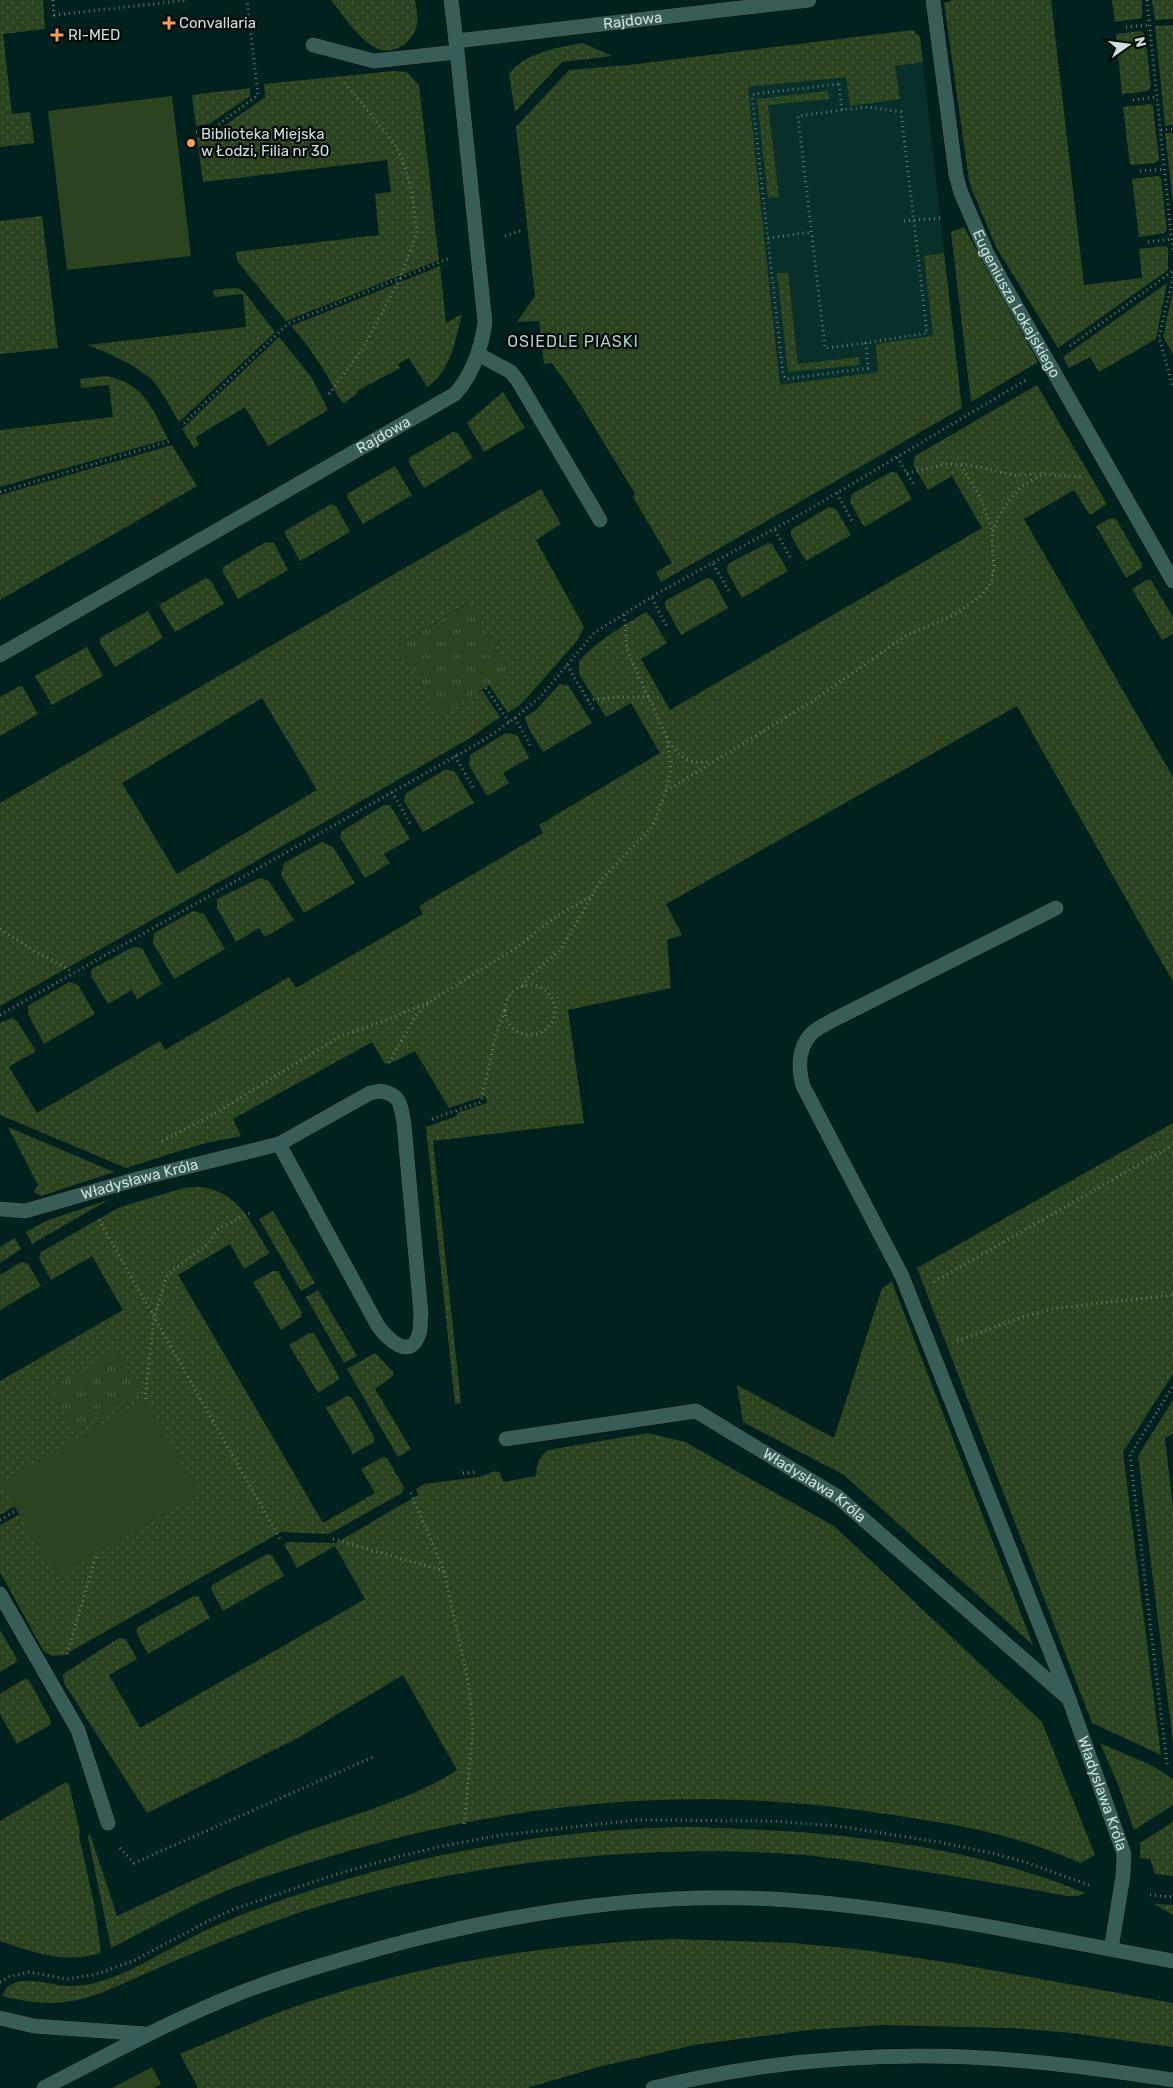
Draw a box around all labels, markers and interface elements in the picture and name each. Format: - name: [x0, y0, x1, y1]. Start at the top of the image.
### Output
- street label: Rajdowa: [602, 8, 663, 33]
- place label: Convallaria: [179, 14, 256, 32]
- marker: Convallaria: [163, 17, 175, 29]
- north arrow: [1103, 20, 1153, 70]
- place label: RI-MED: [68, 26, 120, 44]
- marker: RI-MED: [50, 28, 64, 42]
- text: N: [1131, 35, 1150, 49]
- place label: Biblioteka Miejska w Łodzi, Filia nr 30: [201, 125, 329, 160]
- marker: Biblioteka Miejska w Łodzi, Filia nr 30: [185, 137, 197, 149]
- street label: Eugeniusza Lokajskiego: [969, 227, 1064, 381]
- district label: OSIEDLE PIASKI: [507, 332, 639, 351]
- street label: Rajdowa: [353, 412, 414, 458]
- street label: Władysława Króla: [79, 1155, 200, 1204]
- street label: Władysława Króla: [760, 1445, 870, 1526]
- street label: Władysława Króla: [1074, 1734, 1131, 1853]

